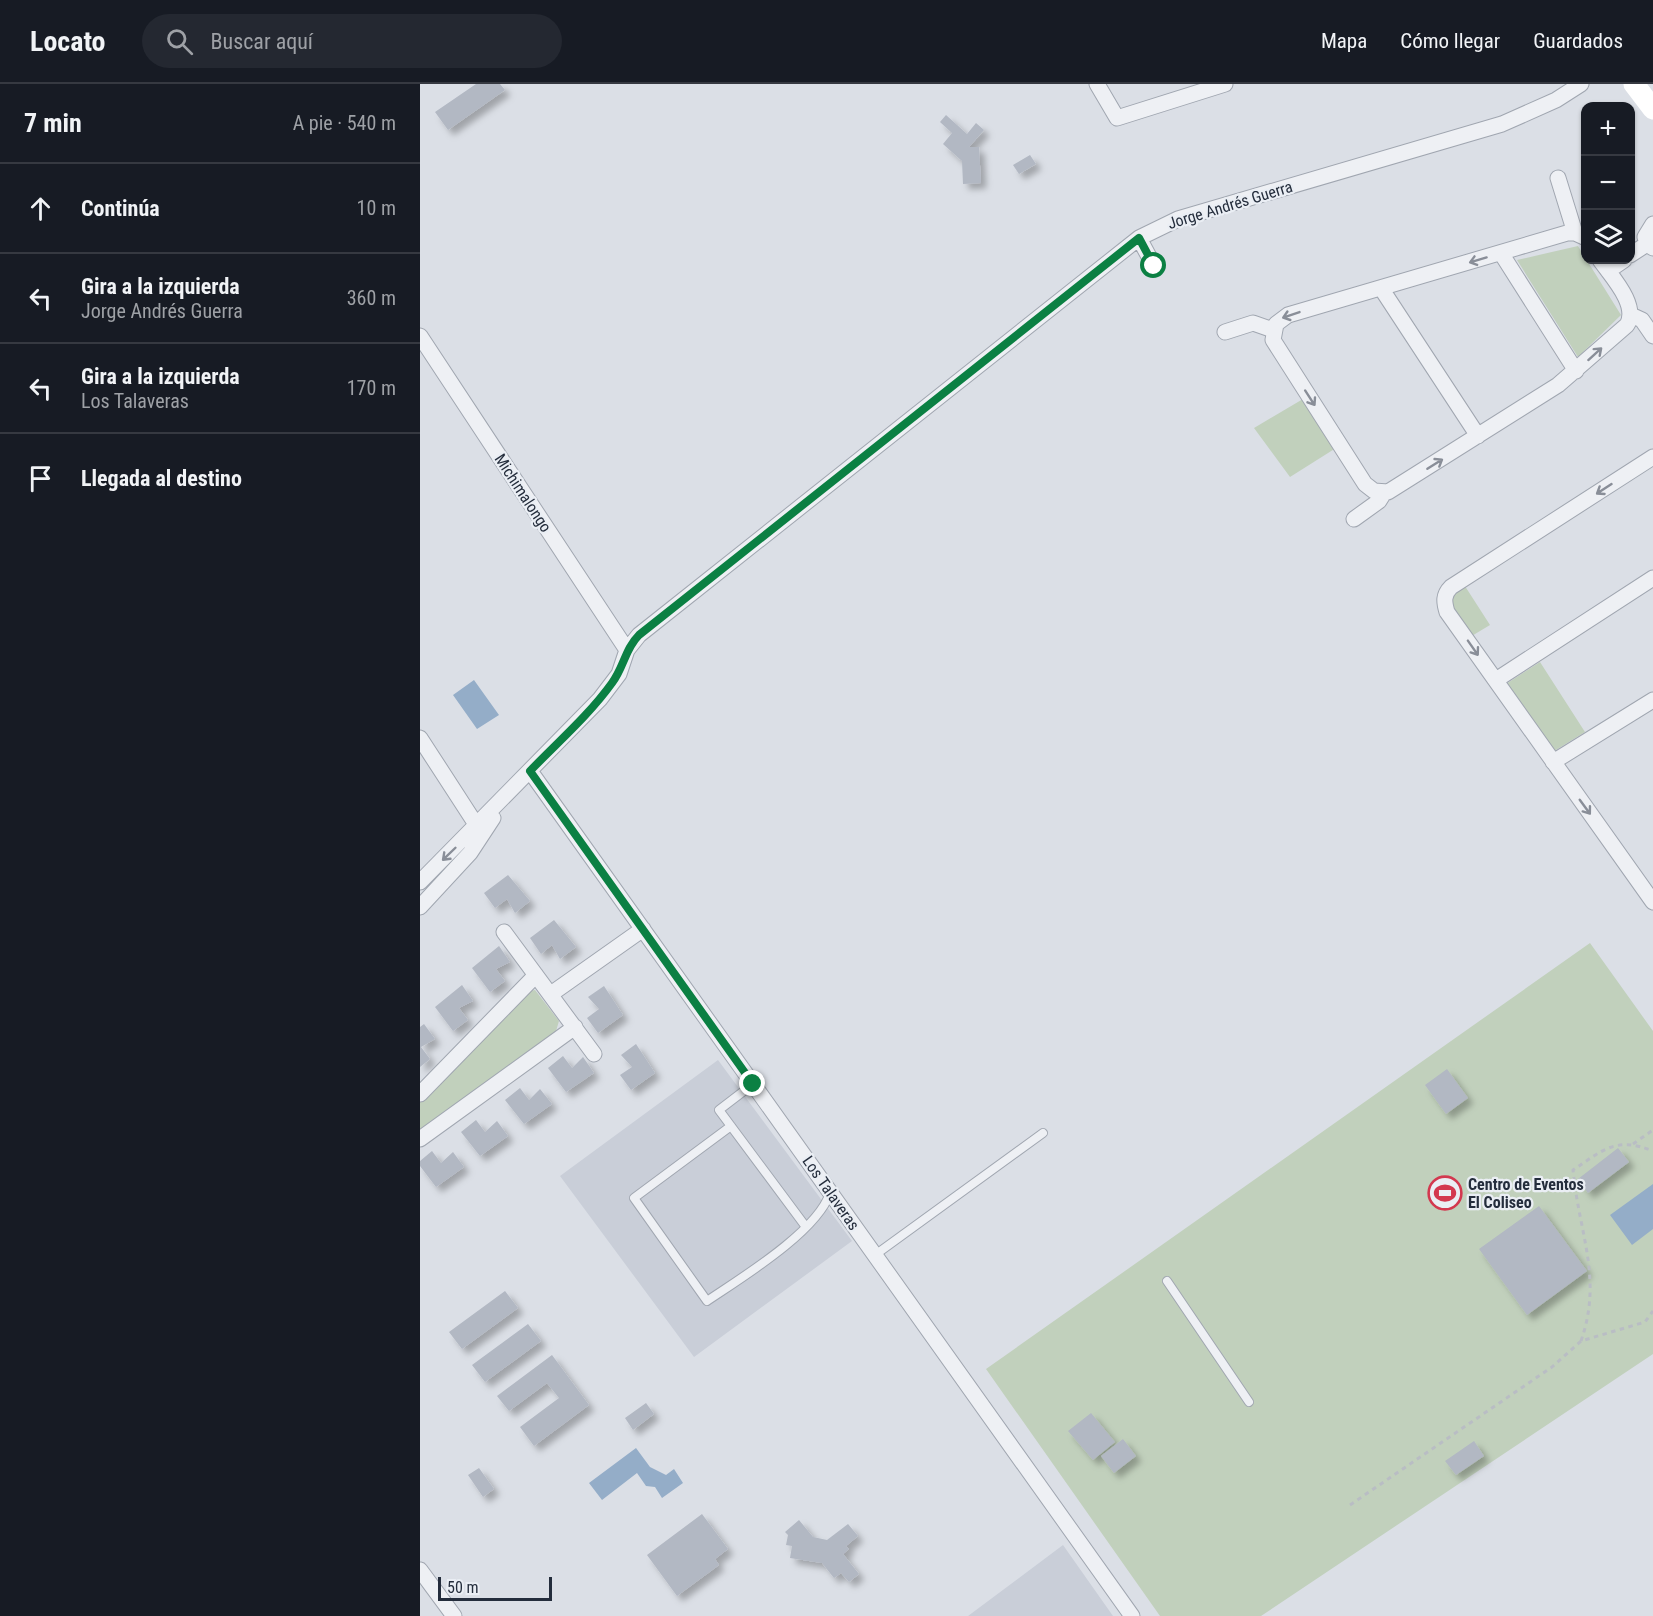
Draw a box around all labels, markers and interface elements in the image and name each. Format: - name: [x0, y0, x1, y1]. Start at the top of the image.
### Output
- search box: [142, 14, 562, 68]
- text: Locato: [30, 25, 106, 58]
- icon: search: [163, 25, 196, 58]
- text: Buscar aquí: [211, 29, 313, 54]
- text: Mapa: [1321, 29, 1367, 53]
- text: Cómo llegar: [1400, 29, 1500, 53]
- text: Guardados: [1533, 29, 1623, 53]
- map controls: [1581, 102, 1635, 264]
- button: +: [1581, 102, 1635, 156]
- text: 7 min: [24, 108, 82, 138]
- text: A pie · 540 m: [293, 111, 396, 135]
- button: −: [1581, 156, 1635, 210]
- street label: Jorge Andrés Guerra: [1165, 177, 1295, 233]
- icon: ahead: [24, 192, 57, 225]
- text: Continúa: [81, 196, 160, 221]
- text: 10 m: [357, 196, 396, 220]
- button: layers: [1581, 210, 1635, 264]
- route start: [1140, 252, 1166, 278]
- one-way arrow: [1469, 255, 1488, 266]
- text: Gira a la izquierda: [81, 274, 240, 299]
- icon: left: [24, 282, 57, 315]
- text: 360 m: [347, 286, 396, 310]
- text: Jorge Andrés Guerra: [81, 299, 243, 323]
- one-way arrow: [1282, 310, 1301, 321]
- one-way arrow: [1588, 347, 1603, 361]
- text: Gira a la izquierda: [81, 364, 240, 389]
- icon: left: [24, 372, 57, 405]
- text: 170 m: [347, 376, 396, 400]
- text: Los Talaveras: [81, 389, 189, 413]
- one-way arrow: [1304, 390, 1316, 406]
- street label: Michimalongo: [491, 450, 555, 536]
- one-way arrow: [1426, 457, 1443, 470]
- icon: arrive: [24, 462, 57, 495]
- text: Llegada al destino: [81, 466, 242, 491]
- one-way arrow: [1596, 483, 1613, 495]
- one-way arrow: [1467, 639, 1479, 655]
- one-way arrow: [1579, 799, 1591, 815]
- one-way arrow: [442, 846, 457, 861]
- route end: [739, 1070, 765, 1096]
- street label: Los Talaveras: [798, 1152, 864, 1234]
- sports icon: Centro de Eventos El Coliseo: [1427, 1175, 1463, 1211]
- place label: Centro de Eventos El Coliseo: [1468, 1175, 1584, 1212]
- scale bar: [438, 1574, 552, 1602]
- text: 50 m: [447, 1578, 479, 1597]

